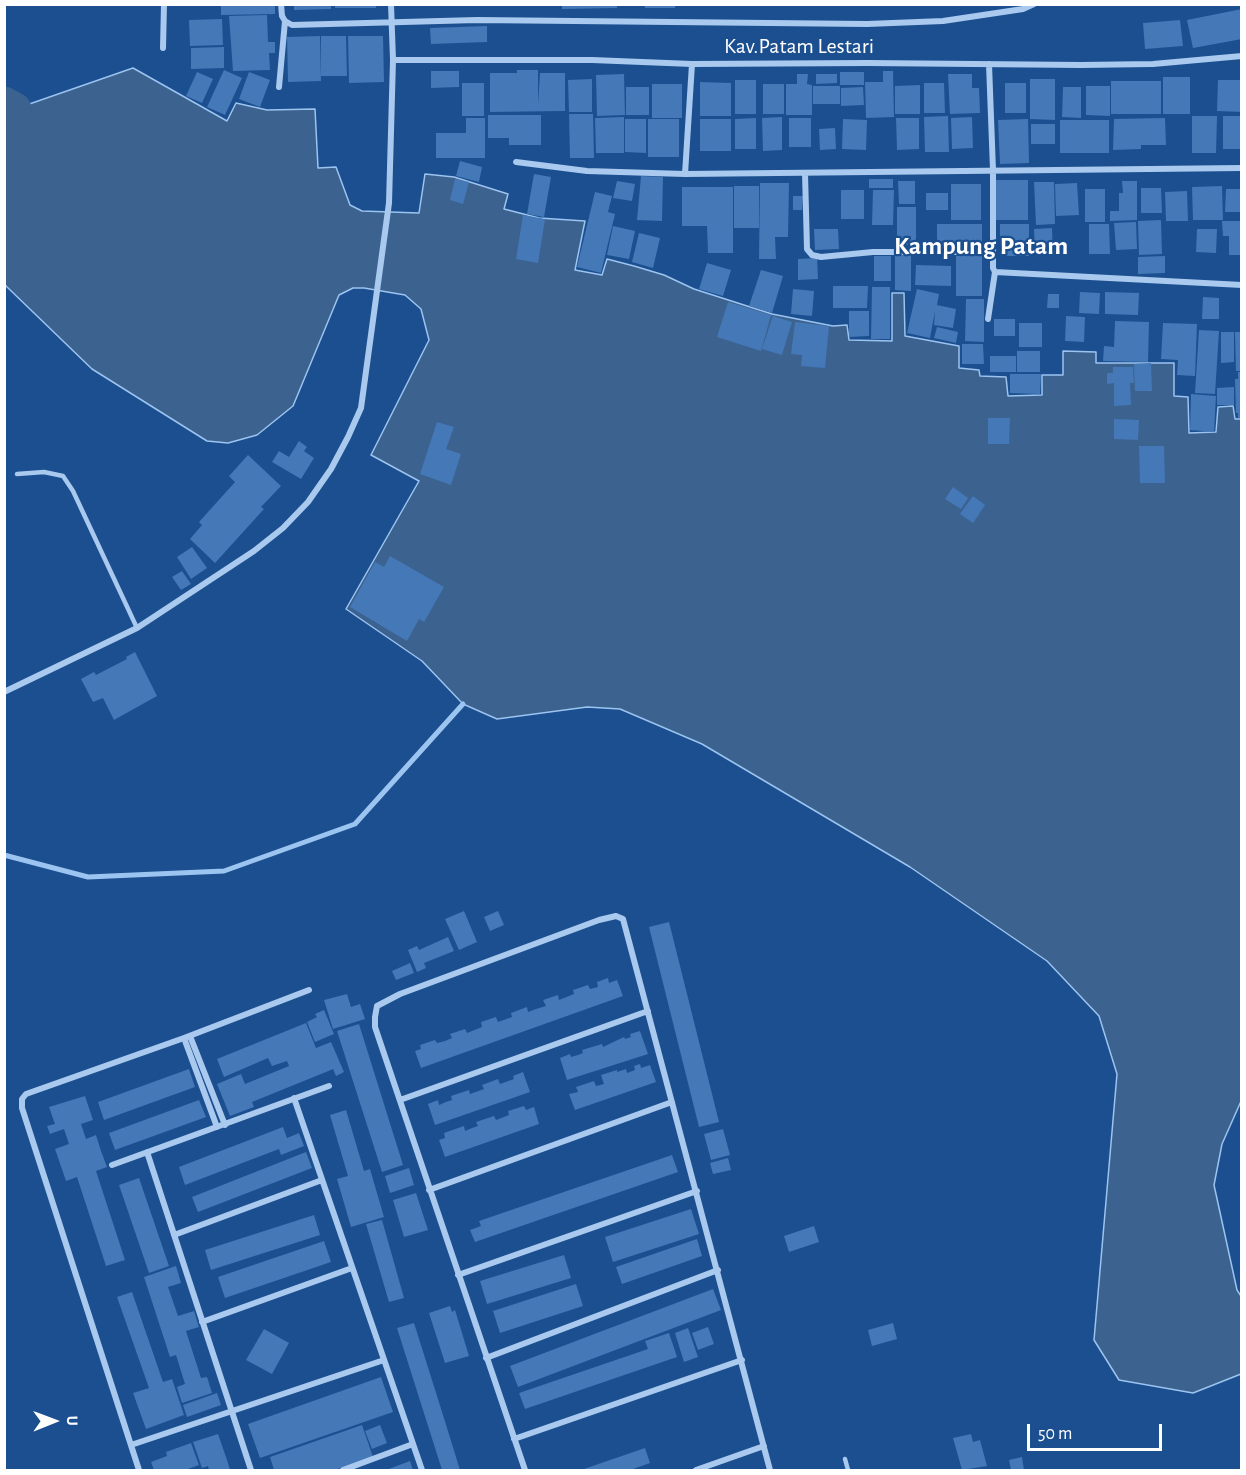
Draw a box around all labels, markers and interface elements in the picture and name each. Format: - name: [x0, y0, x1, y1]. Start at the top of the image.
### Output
- street label: Kav.Patam Lestari: [724, 33, 874, 59]
- district label: Kampung Patam: [894, 230, 1068, 262]
- north arrow: [24, 1391, 84, 1451]
- scale bar: [1030, 1412, 1165, 1450]
- text: U: [64, 1415, 80, 1426]
- text: 50 m: [1038, 1425, 1072, 1443]

